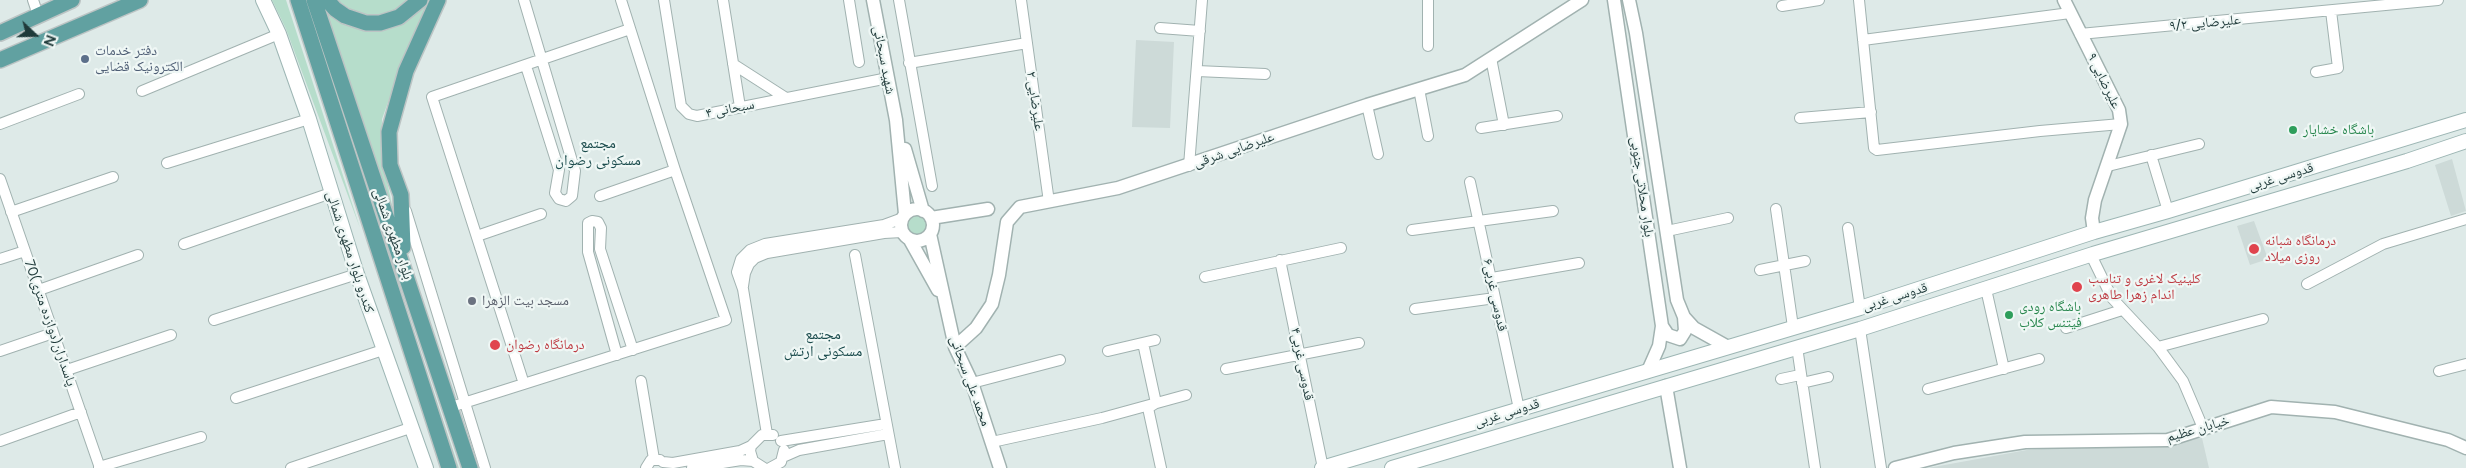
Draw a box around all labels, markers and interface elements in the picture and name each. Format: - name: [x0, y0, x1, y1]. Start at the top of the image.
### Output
- north arrow: [10, 10, 60, 60]
- street label: ۹/۲ علیرضایی: [2169, 12, 2241, 34]
- street label: شهید سبحانی: [869, 24, 899, 96]
- text: N: [40, 32, 59, 49]
- place label: دفتر خدمات الکترونیک قضایی: [95, 43, 183, 75]
- street label: ۹ علیرضایی: [2083, 50, 2125, 112]
- marker: دفتر خدمات الکترونیک قضایی: [79, 53, 91, 65]
- street label: ۲ علیرضایی: [1023, 70, 1047, 132]
- street label: سبحانی ۴: [704, 96, 756, 122]
- place label: باشگاه خشایار: [2303, 122, 2374, 138]
- marker: باشگاه خشایار: [2287, 124, 2299, 136]
- street label: علیرضایی شرقی: [1192, 128, 1276, 172]
- district label: مجتمع مسکونی رضوان: [555, 135, 641, 170]
- street label: بلوار محلاتی جنوبی: [1627, 136, 1657, 238]
- street label: قدوسی غربی: [2246, 159, 2316, 195]
- street label: بلوار مطهری شمالی: [370, 186, 416, 282]
- street label: کندرو بلوار مطهری شمالی: [322, 189, 378, 315]
- place label: درمانگاه شبانه روزی میلاد: [2265, 233, 2336, 266]
- marker: درمانگاه شبانه روزی میلاد: [2247, 242, 2261, 256]
- street label: قدوسی غربی۶: [1479, 257, 1511, 333]
- street label: 70پاسداران(دوازده متری): [20, 258, 80, 388]
- place label: کلینیک لاغری و تناسب اندام زهرا طاهری: [2088, 271, 2201, 304]
- street label: قدوسی غربی: [1860, 279, 1930, 315]
- marker: کلینیک لاغری و تناسب اندام زهرا طاهری: [2070, 280, 2084, 294]
- place label: مسجد بیت الزهرا: [482, 293, 569, 309]
- marker: مسجد بیت الزهرا: [466, 295, 478, 307]
- place label: باشگاه رودی فیتنس کلاب: [2019, 299, 2082, 332]
- marker: باشگاه رودی فیتنس کلاب: [2003, 309, 2015, 321]
- district label: مجتمع مسکونی ارتش: [784, 326, 862, 361]
- street label: قدوسی غربی۴: [1287, 326, 1317, 402]
- street label: محمد علی سبحانی: [946, 334, 994, 428]
- place label: درمانگاه رضوان: [506, 337, 585, 353]
- marker: درمانگاه رضوان: [488, 338, 502, 352]
- street label: قدوسی غربی: [1472, 395, 1542, 431]
- street label: خیابان عظیم: [2165, 412, 2231, 446]

